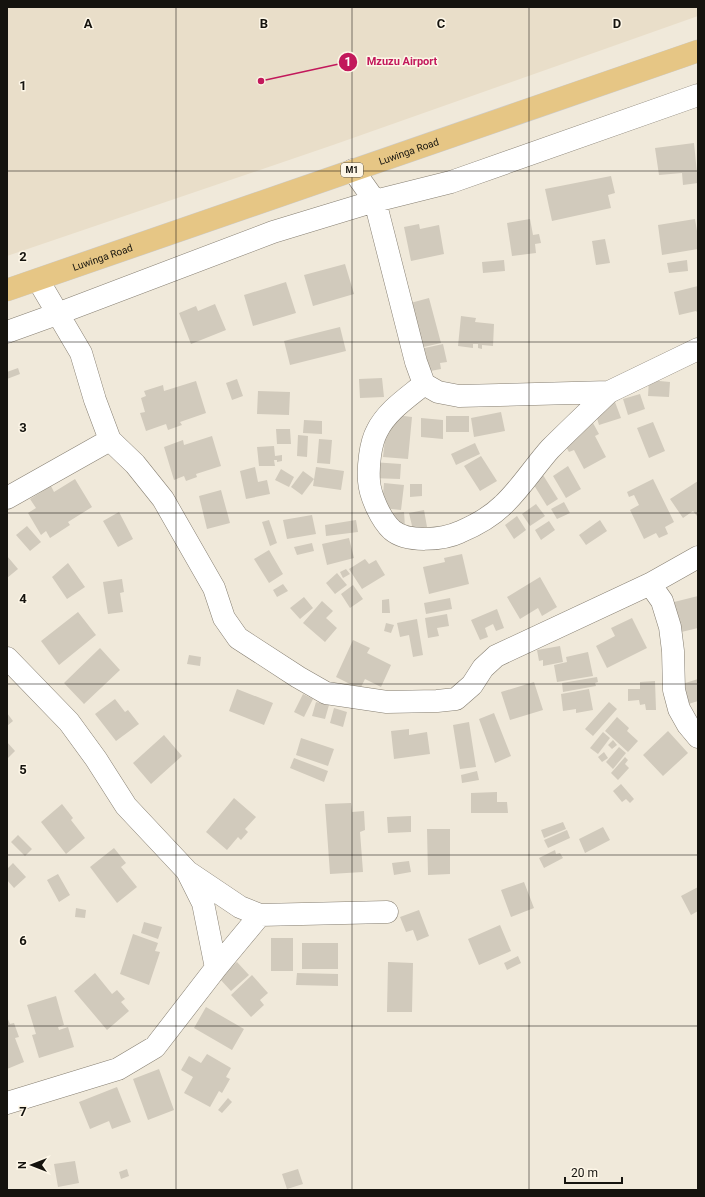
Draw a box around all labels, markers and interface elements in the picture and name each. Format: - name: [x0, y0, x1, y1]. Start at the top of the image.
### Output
- text: A: [84, 16, 93, 31]
- text: B: [260, 16, 268, 31]
- text: C: [437, 16, 446, 31]
- text: D: [613, 16, 621, 31]
- callout: Mzuzu Airport: [338, 50, 445, 73]
- text: 1: [345, 55, 351, 69]
- text: Mzuzu Airport: [367, 55, 438, 68]
- text: 1: [19, 78, 27, 93]
- street label: Luwinga Road: [377, 136, 440, 167]
- road number: M1: [341, 163, 363, 177]
- street label: Luwinga Road: [71, 242, 134, 272]
- text: 2: [19, 249, 27, 264]
- text: 3: [19, 420, 27, 435]
- text: 4: [19, 591, 27, 606]
- text: 5: [19, 762, 27, 777]
- text: 6: [19, 933, 27, 948]
- text: 7: [19, 1104, 27, 1119]
- north arrow: [12, 1145, 52, 1185]
- scale bar: [565, 1159, 622, 1185]
- text: N: [16, 1161, 29, 1169]
- text: 20 m: [571, 1166, 598, 1180]

